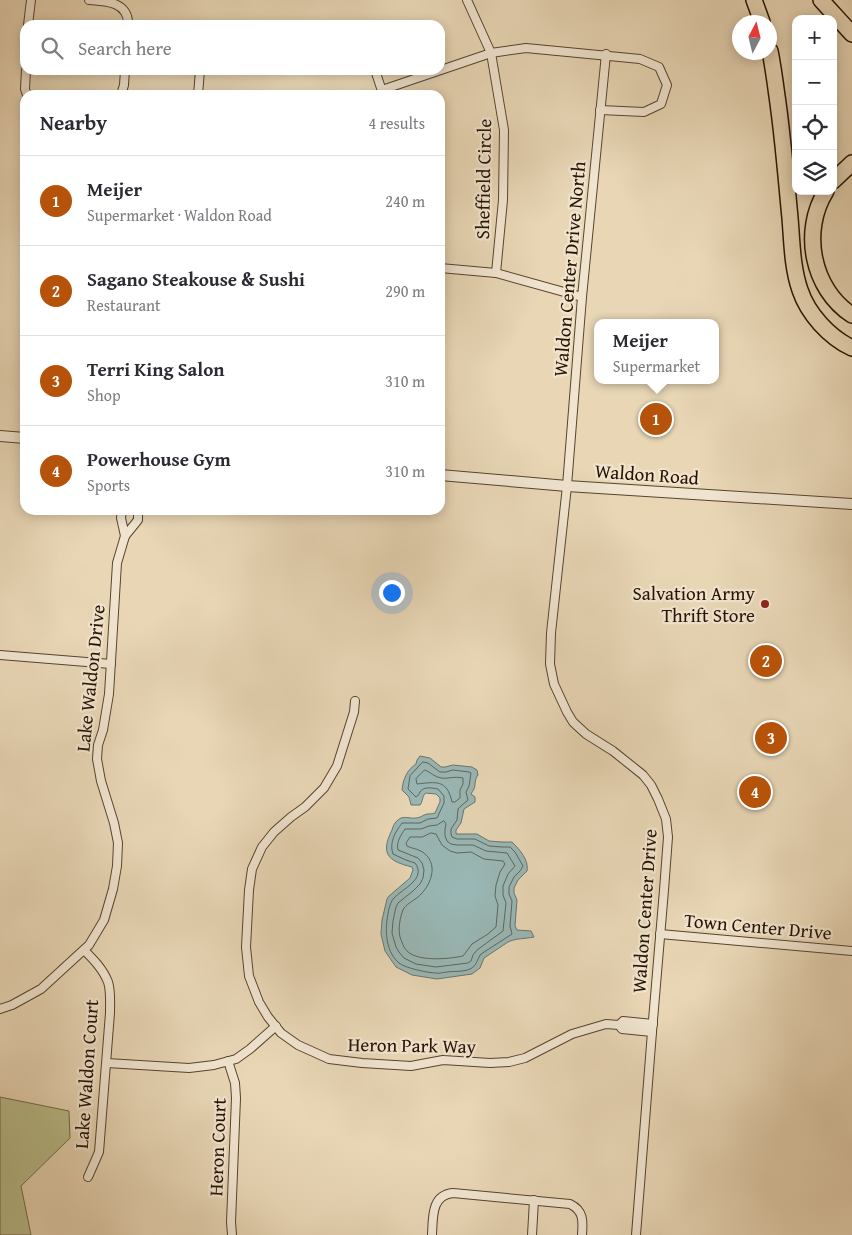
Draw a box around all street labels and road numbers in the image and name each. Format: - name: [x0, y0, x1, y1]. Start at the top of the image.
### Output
- street label: Sheffield Circle: [468, 118, 498, 240]
- street label: Waldon Center Drive North: [546, 160, 592, 378]
- street label: Waldon Road: [594, 456, 701, 492]
- street label: Lake Waldon Drive: [68, 603, 112, 753]
- street label: Waldon Center Drive: [624, 828, 664, 994]
- street label: Town Center Drive: [683, 906, 833, 946]
- street label: Lake Waldon Court: [67, 998, 105, 1150]
- street label: Heron Park Way: [348, 1030, 477, 1060]
- street label: Heron Court: [201, 1097, 233, 1197]

